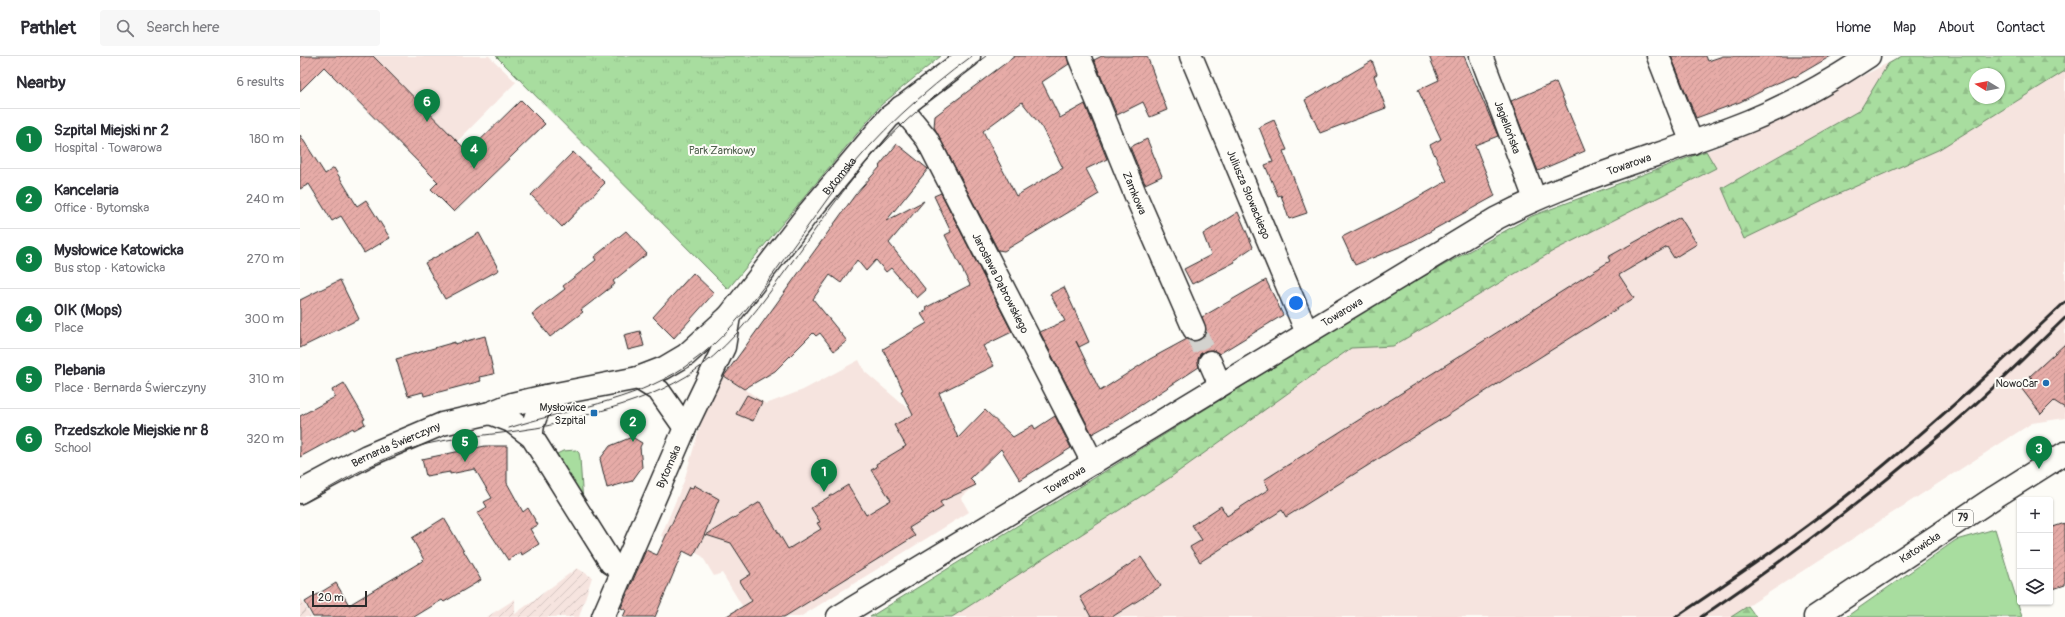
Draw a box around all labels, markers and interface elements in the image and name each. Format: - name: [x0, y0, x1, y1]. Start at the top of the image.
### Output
- search box: [100, 10, 380, 46]
- text: Pathlet: [20, 16, 76, 40]
- icon: search: [114, 17, 136, 39]
- text: Search here: [146, 18, 219, 37]
- text: Home: [1836, 19, 1871, 36]
- text: Map: [1893, 19, 1916, 36]
- text: About: [1938, 19, 1974, 36]
- text: Contact: [1996, 19, 2045, 36]
- north arrow: [1969, 68, 2005, 104]
- text: Nearby: [16, 72, 65, 93]
- text: 6 results: [237, 74, 284, 90]
- pin: 6: [414, 89, 440, 122]
- street label: Jagiellońska: [1492, 99, 1524, 155]
- text: Szpital Miejski nr 2: [54, 121, 169, 140]
- text: 1: [26, 131, 32, 147]
- text: 180 m: [249, 131, 284, 147]
- pin: 4: [461, 136, 487, 169]
- text: Hospital · Towarowa: [54, 140, 162, 156]
- park label: Park Zamkowy: [689, 144, 756, 157]
- street label: Juliusza Słowackiego: [1224, 148, 1273, 241]
- street label: Towarowa: [1605, 150, 1653, 178]
- street label: Bytomska: [820, 155, 859, 197]
- street label: Zamkowa: [1120, 170, 1150, 217]
- text: Kancelaria: [54, 181, 119, 200]
- text: 2: [25, 191, 33, 207]
- text: 240 m: [246, 191, 284, 207]
- text: Office · Bytomska: [54, 200, 149, 216]
- street label: Jarosława Dąbrowskiego: [970, 231, 1032, 335]
- text: Mysłowice Katowicka: [54, 241, 184, 260]
- text: 3: [25, 251, 33, 267]
- text: 270 m: [247, 251, 284, 267]
- text: Bus stop · Katowicka: [54, 260, 165, 276]
- your location: [1286, 293, 1306, 313]
- street label: Towarowa: [1319, 294, 1365, 329]
- text: OIK (Mops): [54, 301, 123, 320]
- text: 4: [25, 311, 33, 327]
- text: 300 m: [245, 311, 284, 327]
- text: Place: [54, 320, 83, 336]
- text: Plebania: [54, 361, 105, 380]
- text: 5: [25, 371, 33, 387]
- text: 310 m: [248, 371, 284, 387]
- place label: NowoCar: [1996, 377, 2038, 390]
- marker: NowoCar: [2041, 378, 2051, 388]
- text: Place · Bernarda Świerczyny: [54, 380, 206, 396]
- place label: Mysłowice Szpital: [540, 401, 587, 427]
- marker: Mysłowice Szpital: [589, 408, 599, 418]
- pin: 2: [620, 409, 646, 442]
- street label: Bernarda Świerczyny: [349, 419, 442, 470]
- text: Przedszkole Miejskie nr 8: [54, 421, 208, 440]
- pin: 5: [452, 429, 478, 462]
- text: 6: [25, 431, 33, 447]
- text: 320 m: [246, 431, 284, 447]
- pin: 3: [2026, 436, 2052, 469]
- text: School: [54, 440, 91, 456]
- street label: Bytomska: [653, 443, 683, 490]
- pin: 1: [811, 459, 837, 492]
- street label: Towarowa: [1042, 462, 1088, 497]
- map controls: [2017, 497, 2053, 605]
- button: +: [2017, 497, 2053, 533]
- road number: 79: [1953, 510, 1973, 526]
- street label: Katowicka: [1897, 529, 1943, 565]
- button: −: [2017, 533, 2053, 569]
- button: layers: [2017, 569, 2053, 605]
- scale bar: [312, 589, 367, 608]
- text: 20 m: [318, 591, 344, 604]

